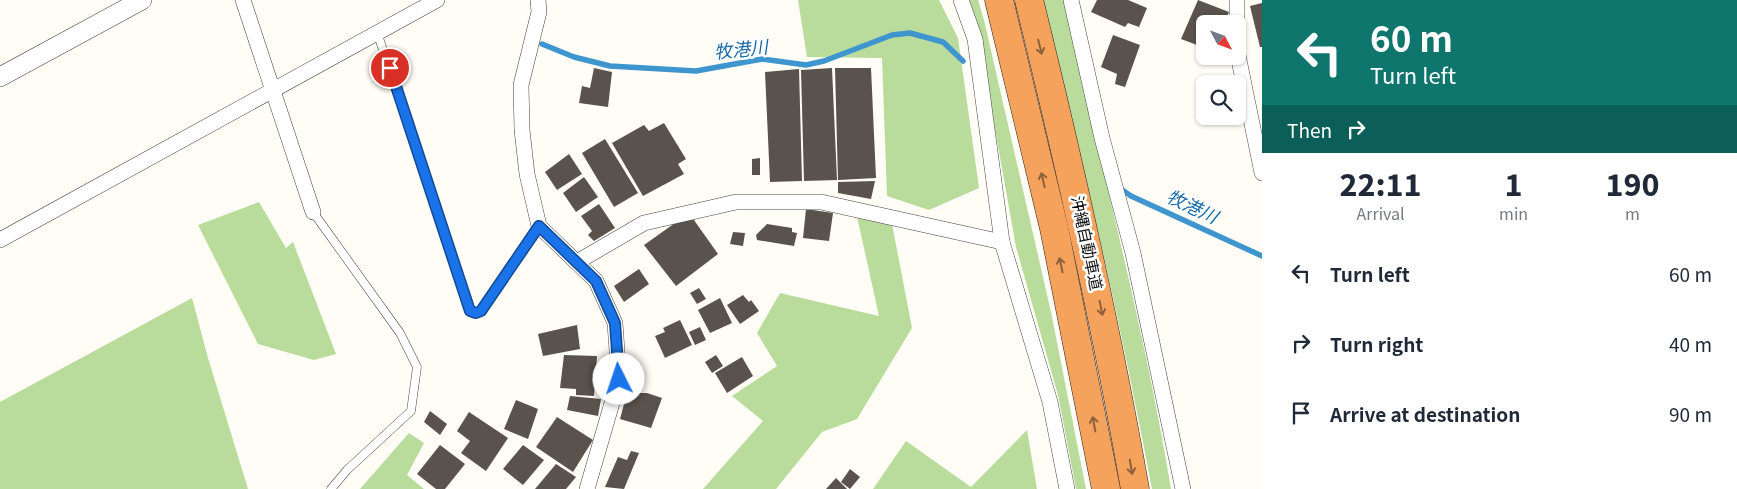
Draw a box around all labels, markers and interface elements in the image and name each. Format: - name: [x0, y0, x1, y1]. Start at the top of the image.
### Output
- text: 60 m: [1370, 11, 1453, 62]
- north arrow: [1196, 15, 1246, 65]
- map controls: [1196, 15, 1246, 125]
- icon: left: [1287, 20, 1352, 85]
- water label: 牧港川: [713, 32, 771, 64]
- one-way arrow: [1036, 39, 1046, 55]
- pin: [369, 47, 411, 89]
- icon: arrive: [376, 54, 404, 82]
- text: Turn left: [1370, 58, 1456, 90]
- button: search: [1196, 75, 1246, 125]
- icon: right: [1342, 115, 1370, 143]
- text: Then: [1287, 116, 1332, 143]
- text: 22:11: [1340, 161, 1422, 205]
- text: 1: [1505, 161, 1523, 205]
- text: 190: [1606, 161, 1659, 205]
- one-way arrow: [1038, 173, 1047, 189]
- water label: 牧港川: [1163, 182, 1225, 229]
- street label: 沖縄自動車道: [1066, 193, 1110, 292]
- text: Arrival: [1357, 201, 1405, 225]
- text: min: [1499, 201, 1528, 225]
- text: m: [1625, 201, 1640, 225]
- one-way arrow: [1056, 257, 1066, 273]
- icon: left: [1287, 259, 1315, 287]
- text: Turn left: [1330, 260, 1410, 287]
- text: 60 m: [1669, 260, 1712, 287]
- one-way arrow: [1097, 299, 1106, 315]
- icon: right: [1287, 329, 1315, 357]
- text: Turn right: [1330, 330, 1423, 357]
- text: 40 m: [1669, 330, 1712, 357]
- position arrow: [592, 352, 644, 404]
- icon: arrive: [1287, 399, 1315, 427]
- text: Arrive at destination: [1330, 400, 1520, 427]
- text: 90 m: [1669, 400, 1712, 427]
- one-way arrow: [1088, 416, 1098, 432]
- one-way arrow: [1127, 459, 1137, 475]

